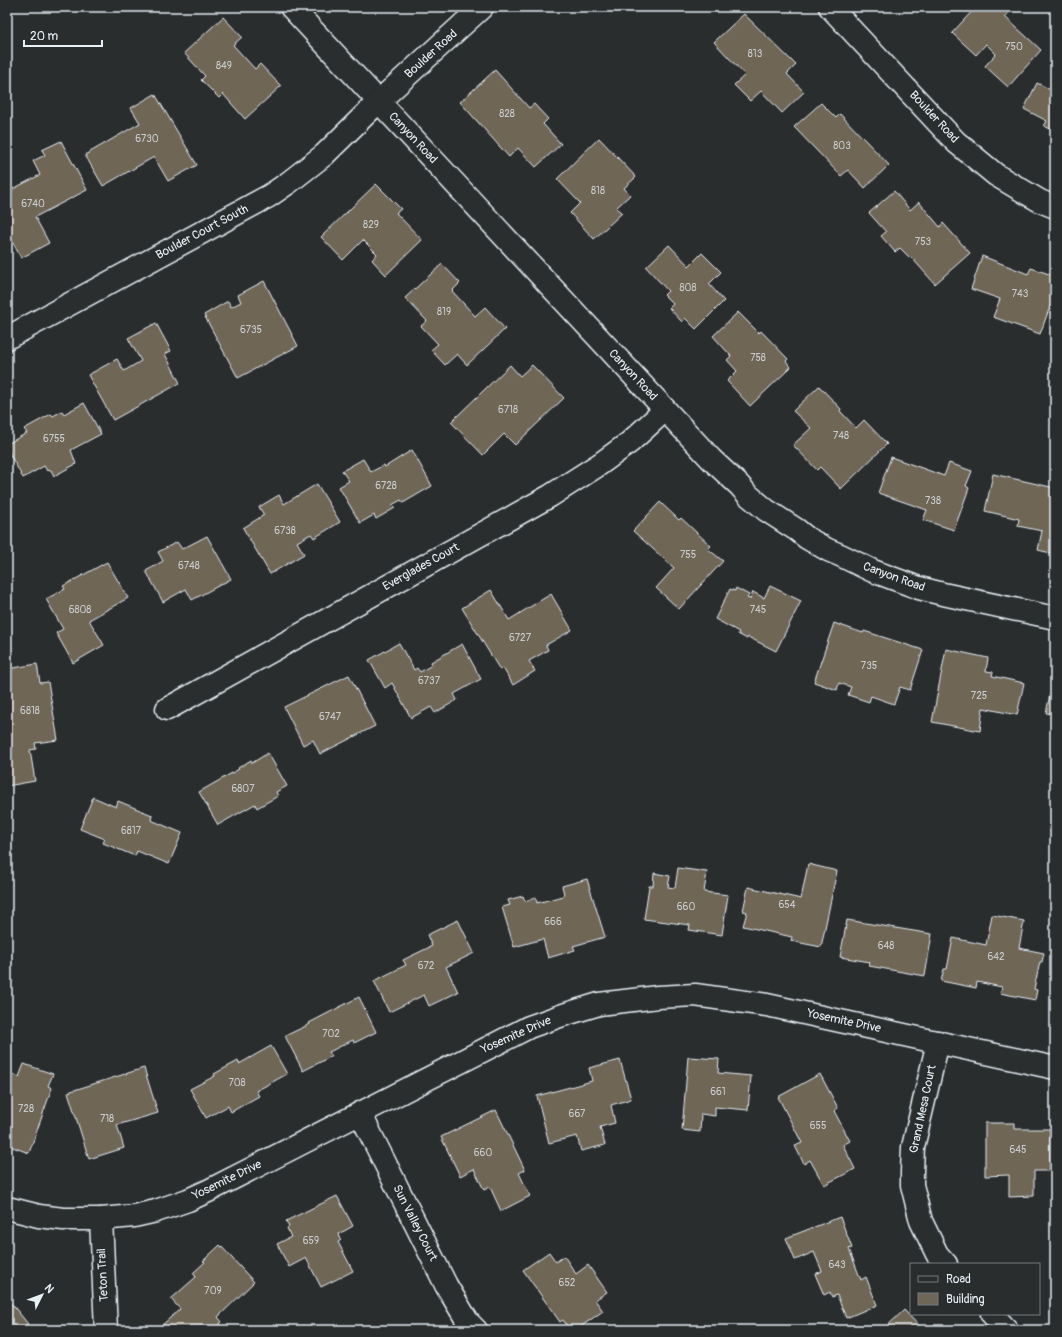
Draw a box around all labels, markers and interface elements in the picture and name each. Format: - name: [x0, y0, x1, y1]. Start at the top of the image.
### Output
- scale bar: [24, 22, 102, 48]
- street label: Boulder Road: [402, 26, 461, 82]
- text: 20 m: [30, 29, 59, 44]
- house number: 750: [1005, 41, 1023, 53]
- house number: 813: [748, 48, 763, 60]
- house number: 849: [216, 60, 232, 72]
- street label: Boulder Road: [906, 88, 962, 146]
- house number: 828: [499, 108, 515, 120]
- street label: Canyon Road: [385, 109, 441, 167]
- house number: 6730: [135, 133, 159, 145]
- house number: 803: [833, 140, 851, 152]
- house number: 818: [591, 185, 605, 197]
- house number: 6740: [21, 198, 45, 210]
- street label: Boulder Court South: [153, 201, 251, 263]
- house number: 829: [363, 219, 379, 231]
- house number: 753: [915, 236, 932, 248]
- house number: 808: [680, 282, 696, 294]
- house number: 743: [1012, 288, 1029, 300]
- house number: 819: [437, 306, 451, 318]
- house number: 6735: [240, 324, 262, 336]
- street label: Canyon Road: [605, 346, 661, 404]
- house number: 758: [750, 352, 766, 364]
- house number: 6718: [498, 404, 518, 416]
- house number: 748: [833, 430, 849, 442]
- house number: 6755: [43, 433, 65, 445]
- house number: 6728: [375, 480, 397, 492]
- house number: 738: [925, 495, 941, 507]
- house number: 6738: [274, 525, 296, 537]
- street label: Everglades Court: [380, 540, 462, 594]
- house number: 755: [680, 549, 696, 561]
- street label: Canyon Road: [861, 559, 927, 595]
- house number: 6748: [178, 560, 200, 572]
- house number: 6808: [69, 604, 91, 616]
- house number: 745: [750, 604, 766, 616]
- house number: 6727: [509, 632, 532, 644]
- house number: 735: [861, 660, 877, 672]
- house number: 6737: [418, 675, 441, 687]
- house number: 725: [971, 690, 987, 702]
- house number: 6818: [20, 705, 40, 717]
- house number: 6747: [319, 711, 342, 723]
- house number: 6807: [232, 783, 255, 795]
- house number: 6817: [121, 825, 142, 837]
- house number: 654: [778, 899, 796, 911]
- house number: 660: [677, 901, 695, 913]
- house number: 666: [544, 916, 562, 928]
- house number: 648: [878, 940, 894, 952]
- house number: 642: [987, 951, 1005, 963]
- house number: 672: [418, 960, 435, 972]
- street label: Yosemite Drive: [805, 1006, 882, 1036]
- street label: Yosemite Drive: [478, 1013, 554, 1058]
- house number: 702: [322, 1028, 340, 1040]
- street label: Grand Mesa Court: [906, 1063, 940, 1155]
- house number: 708: [228, 1077, 246, 1089]
- house number: 661: [710, 1086, 726, 1098]
- house number: 728: [18, 1103, 34, 1115]
- house number: 667: [569, 1108, 586, 1120]
- house number: 718: [100, 1113, 114, 1125]
- house number: 655: [810, 1120, 826, 1132]
- house number: 645: [1009, 1144, 1027, 1156]
- house number: 660: [474, 1147, 492, 1159]
- street label: Yosemite Drive: [189, 1157, 264, 1204]
- street label: Sun Valley Court: [389, 1182, 441, 1264]
- house number: 659: [303, 1235, 319, 1247]
- street label: Teton Trail: [94, 1248, 112, 1302]
- house number: 643: [828, 1259, 846, 1271]
- legend: [910, 1263, 1040, 1315]
- text: Road: [946, 1272, 971, 1287]
- north arrow: [22, 1275, 62, 1315]
- house number: 652: [559, 1277, 576, 1289]
- text: N: [42, 1282, 57, 1296]
- house number: 709: [204, 1285, 222, 1297]
- text: Building: [946, 1292, 985, 1307]

